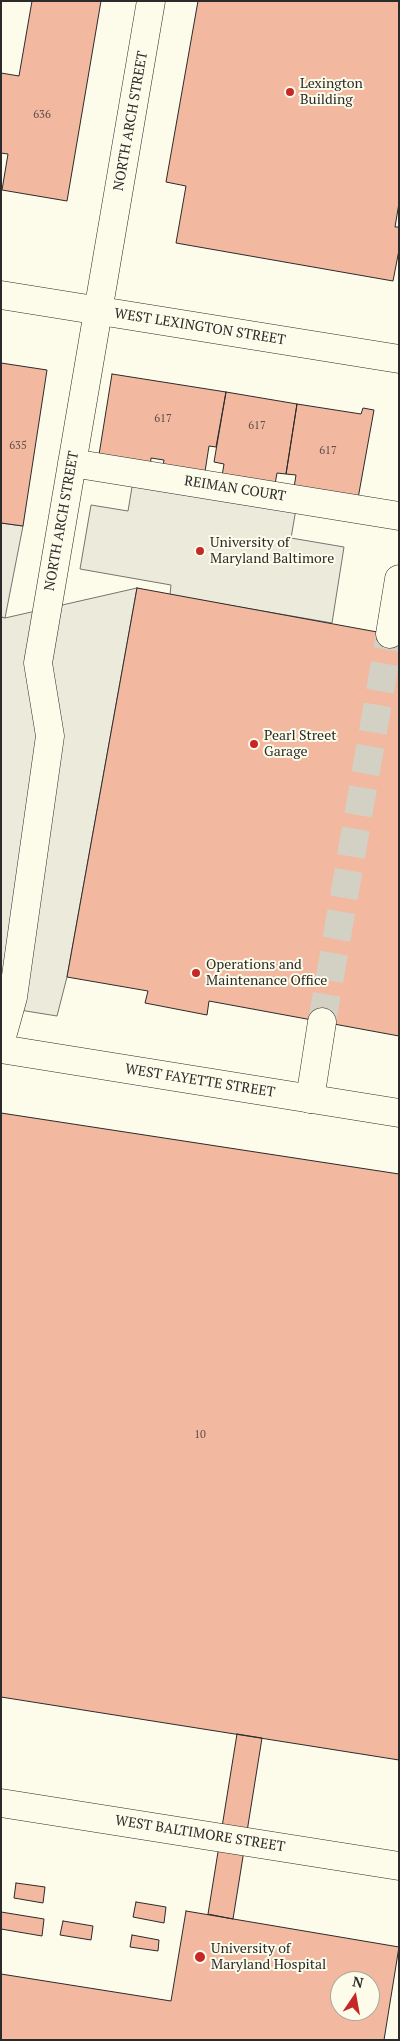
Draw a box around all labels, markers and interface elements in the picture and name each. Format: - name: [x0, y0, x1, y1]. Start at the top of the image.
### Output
- street label: NORTH ARCH STREET: [110, 50, 152, 192]
- place label: Lexington Building: [300, 76, 363, 108]
- marker: Lexington Building: [284, 86, 296, 98]
- house number: 636: [33, 108, 51, 122]
- street label: WEST LEXINGTON STREET: [113, 305, 287, 349]
- house number: 617: [154, 412, 172, 426]
- house number: 617: [248, 419, 266, 433]
- house number: 635: [9, 439, 27, 453]
- house number: 617: [319, 444, 337, 458]
- street label: NORTH ARCH STREET: [41, 450, 83, 592]
- street label: REIMAN COURT: [183, 473, 287, 505]
- place label: University of Maryland Baltimore: [210, 535, 334, 568]
- marker: University of Maryland Baltimore: [194, 545, 206, 557]
- place label: Pearl Street Garage: [264, 728, 336, 760]
- marker: Pearl Street Garage: [248, 738, 260, 750]
- place label: Operations and Maintenance Office: [206, 957, 327, 990]
- marker: Operations and Maintenance Office: [190, 967, 202, 979]
- street label: WEST FAYETTE STREET: [124, 1061, 276, 1101]
- house number: 10: [194, 1428, 206, 1442]
- street label: WEST BALTIMORE STREET: [114, 1812, 286, 1856]
- place label: University of Maryland Hospital: [211, 1941, 326, 1974]
- marker: University of Maryland Hospital: [193, 1950, 207, 1964]
- north arrow: [330, 1971, 380, 2021]
- text: N: [351, 1971, 365, 1992]

